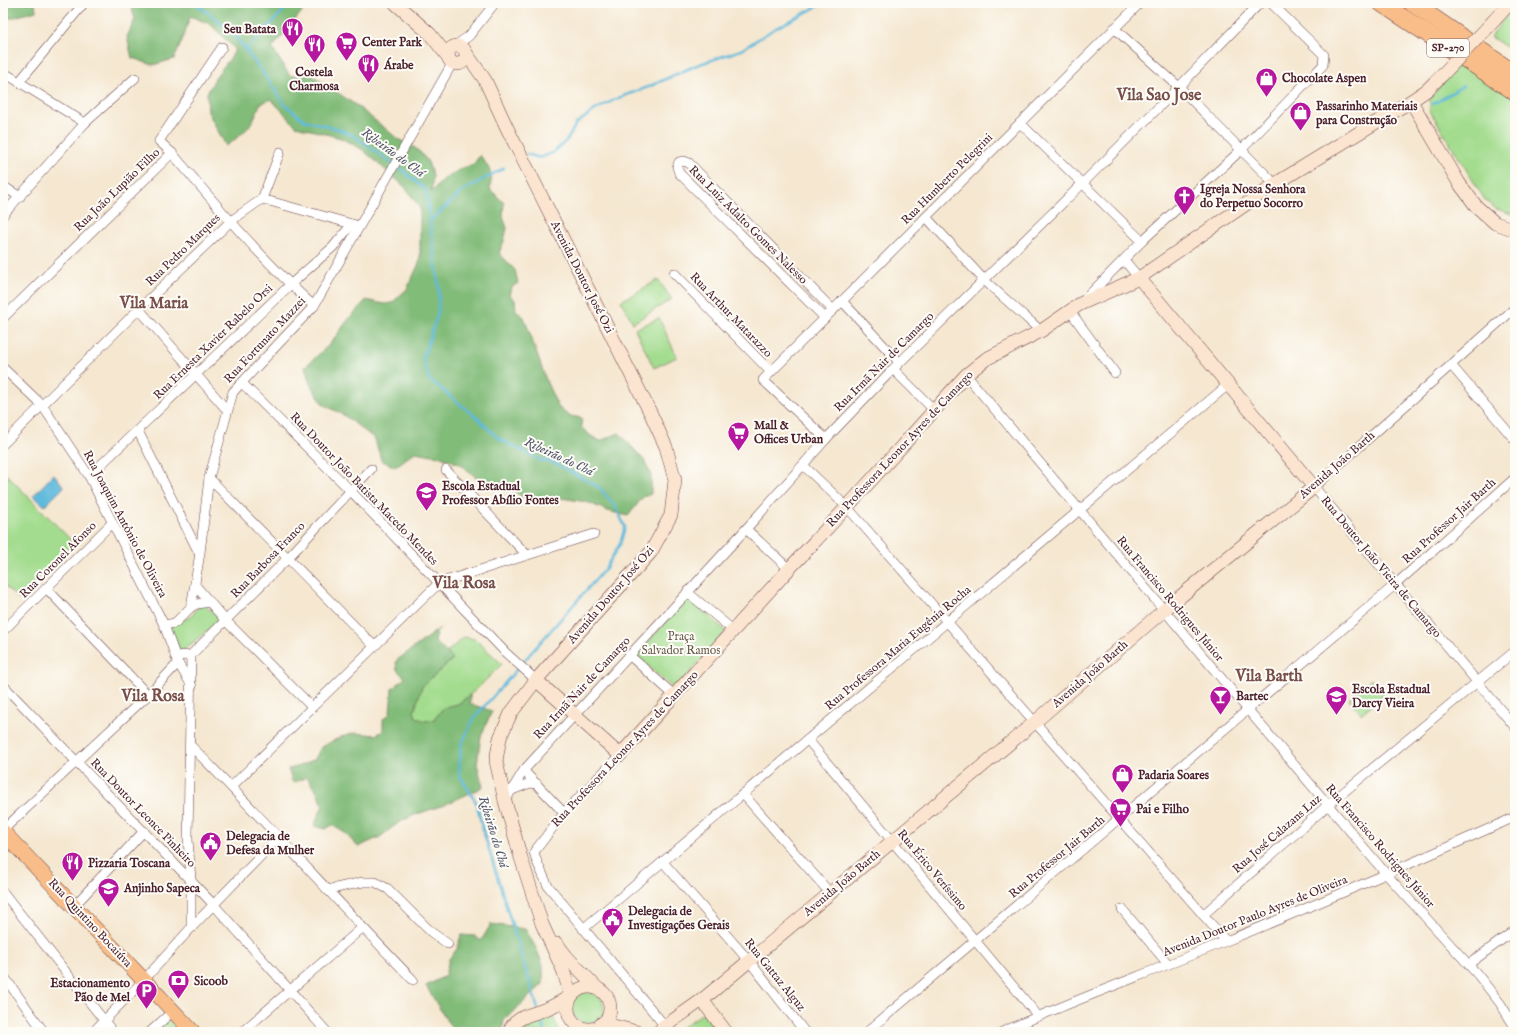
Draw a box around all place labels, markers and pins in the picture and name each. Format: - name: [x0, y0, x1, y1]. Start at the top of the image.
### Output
- restaurant icon: Seu Batata: [279, 16, 305, 49]
- place label: Seu Batata: [224, 22, 277, 37]
- supermarket icon: Center Park: [334, 29, 360, 62]
- restaurant icon: Costela Charmosa: [301, 32, 327, 65]
- place label: Center Park: [362, 35, 423, 50]
- restaurant icon: Árabe: [356, 52, 382, 85]
- place label: Árabe: [383, 57, 414, 73]
- place label: Costela Charmosa: [289, 65, 340, 94]
- shop icon: Chocolate Aspen: [1254, 65, 1280, 98]
- place label: Chocolate Aspen: [1282, 71, 1367, 87]
- place label: Passarinho Materiais para Construção: [1315, 99, 1418, 129]
- shop icon: Passarinho Materiais para Construção: [1287, 100, 1313, 133]
- place label: Igreja Nossa Senhora do Perpetuo Socorro: [1200, 182, 1306, 212]
- church icon: Igreja Nossa Senhora do Perpetuo Socorro: [1172, 183, 1198, 216]
- place label: Mall & Offices Urban: [754, 418, 824, 447]
- supermarket icon: Mall & Offices Urban: [726, 419, 752, 452]
- place label: Escola Estadual Professor Abílio Fontes: [442, 479, 560, 508]
- school or university icon: Escola Estadual Professor Abílio Fontes: [413, 480, 439, 513]
- place label: Escola Estadual Darcy Vieira: [1352, 682, 1431, 712]
- bar icon: Bartec: [1207, 683, 1233, 716]
- school or university icon: Escola Estadual Darcy Vieira: [1324, 683, 1350, 716]
- place label: Bartec: [1236, 689, 1269, 704]
- shop icon: Padaria Soares: [1109, 762, 1135, 795]
- place label: Padaria Soares: [1138, 768, 1210, 783]
- supermarket icon: Pai e Filho: [1108, 796, 1134, 829]
- place label: Pai e Filho: [1136, 802, 1189, 817]
- place label: Delegacia de Defesa da Mulher: [226, 829, 315, 858]
- public building icon: Delegacia de Defesa da Mulher: [198, 830, 224, 863]
- restaurant icon: Pizzaria Toscana: [59, 850, 85, 883]
- place label: Pizzaria Toscana: [88, 856, 171, 871]
- school or university icon: Anjinho Sapeca: [96, 875, 122, 908]
- place label: Anjinho Sapeca: [123, 881, 201, 897]
- place label: Delegacia de Investigações Gerais: [628, 904, 730, 934]
- public building icon: Delegacia de Investigações Gerais: [599, 905, 625, 938]
- bank icon: Sicoob: [166, 968, 192, 1001]
- place label: Sicoob: [194, 974, 228, 989]
- place label: Estacionamento Pão de Mel: [50, 976, 131, 1005]
- parking icon: Estacionamento Pão de Mel: [133, 977, 159, 1010]

